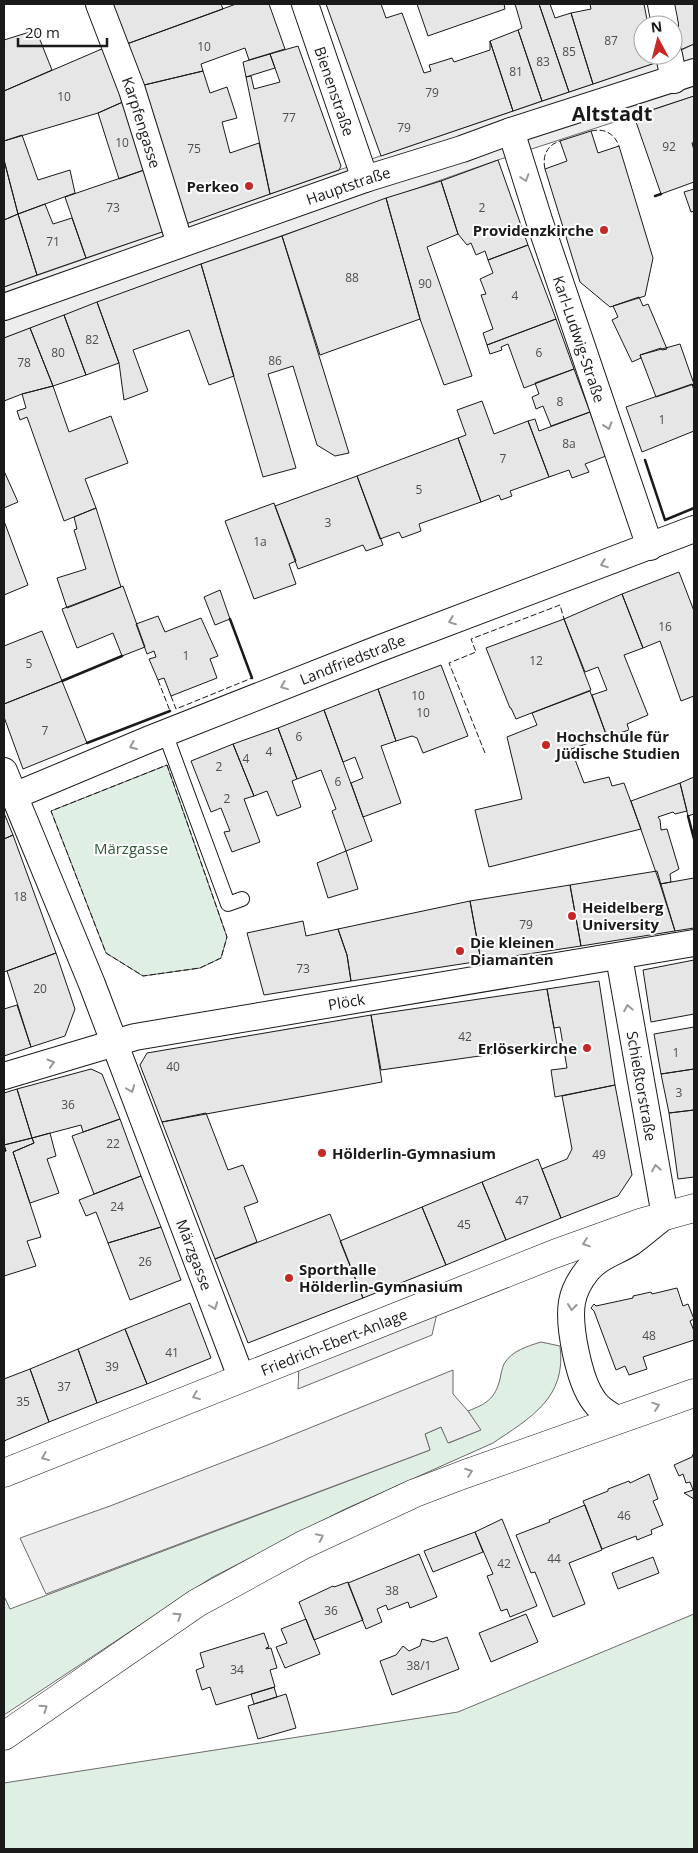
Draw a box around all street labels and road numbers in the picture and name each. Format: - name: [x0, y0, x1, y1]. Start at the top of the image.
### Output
- street label: Bienenstraße: [310, 44, 359, 139]
- street label: Karpfengasse: [118, 74, 166, 171]
- street label: Hauptstraße: [303, 162, 393, 209]
- street label: Karl-Ludwig-Straße: [549, 273, 610, 405]
- street label: Landfriedstraße: [297, 630, 408, 689]
- street label: Plöck: [326, 989, 366, 1014]
- street label: Schießtorstraße: [622, 1029, 662, 1143]
- street label: Märzgasse: [172, 1216, 217, 1293]
- street label: Friedrich-Ebert-Anlage: [258, 1303, 410, 1380]

